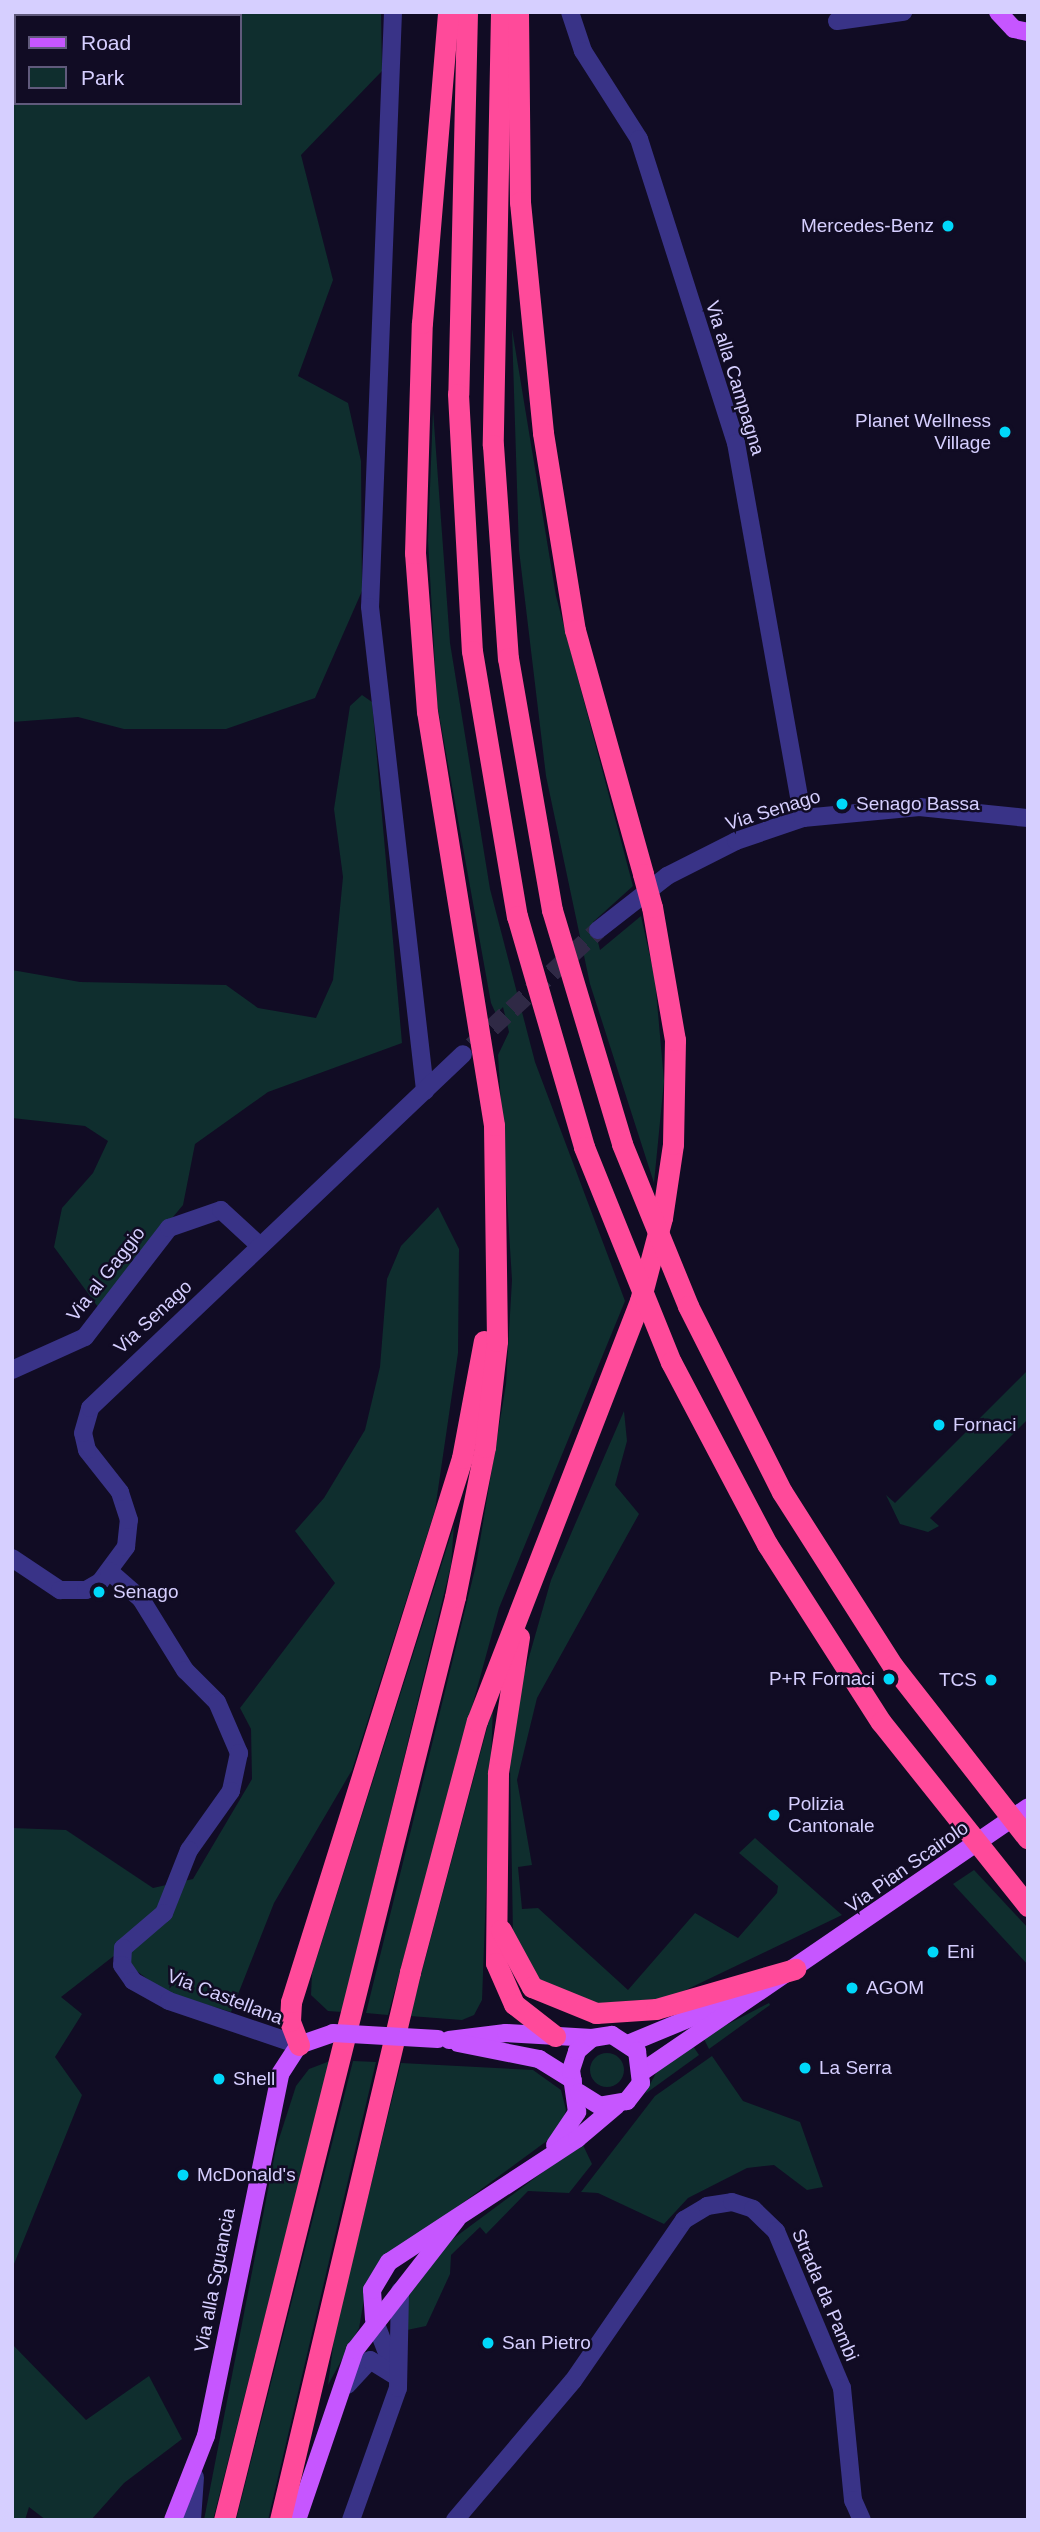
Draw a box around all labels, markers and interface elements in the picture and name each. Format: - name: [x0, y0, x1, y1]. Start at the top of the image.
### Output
- legend: [14, 14, 242, 105]
- text: Road: [81, 31, 131, 54]
- text: Park: [81, 66, 124, 89]
- place label: Mercedes-Benz: [801, 215, 934, 237]
- marker: Mercedes-Benz: [940, 218, 956, 234]
- street label: Via alla Campagna: [701, 298, 769, 458]
- place label: Planet Wellness Village: [855, 410, 991, 454]
- marker: Planet Wellness Village: [997, 424, 1013, 440]
- street label: Via Senago: [723, 785, 823, 835]
- place label: Senago Bassa: [856, 793, 980, 815]
- marker: Senago Bassa: [834, 796, 850, 812]
- street label: Via al Gaggio: [62, 1222, 150, 1326]
- street label: Via Senago: [109, 1275, 197, 1359]
- place label: Fornaci: [953, 1414, 1016, 1436]
- marker: Fornaci: [931, 1417, 947, 1433]
- place label: Senago: [113, 1581, 179, 1603]
- marker: Senago: [91, 1584, 107, 1600]
- place label: P+R Fornaci: [769, 1668, 875, 1690]
- place label: TCS: [939, 1669, 977, 1691]
- marker: P+R Fornaci: [881, 1671, 897, 1687]
- marker: TCS: [983, 1672, 999, 1688]
- place label: Polizia Cantonale: [788, 1793, 875, 1837]
- marker: Polizia Cantonale: [766, 1807, 782, 1823]
- street label: Via Pian Scairolo: [841, 1816, 973, 1918]
- place label: Eni: [947, 1941, 974, 1963]
- marker: Eni: [925, 1944, 941, 1960]
- street label: Via Castellana: [164, 1964, 286, 2030]
- place label: AGOM: [866, 1977, 924, 1999]
- marker: AGOM: [844, 1980, 860, 1996]
- place label: La Serra: [819, 2057, 892, 2079]
- marker: La Serra: [797, 2060, 813, 2076]
- place label: Shell: [233, 2068, 275, 2090]
- marker: Shell: [211, 2071, 227, 2087]
- place label: McDonald's: [197, 2164, 296, 2186]
- marker: McDonald's: [175, 2167, 191, 2183]
- street label: Via alla Sguancia: [190, 2206, 240, 2354]
- street label: Strada da Pambi: [787, 2225, 863, 2365]
- place label: San Pietro: [502, 2332, 591, 2354]
- marker: San Pietro: [480, 2335, 496, 2351]

